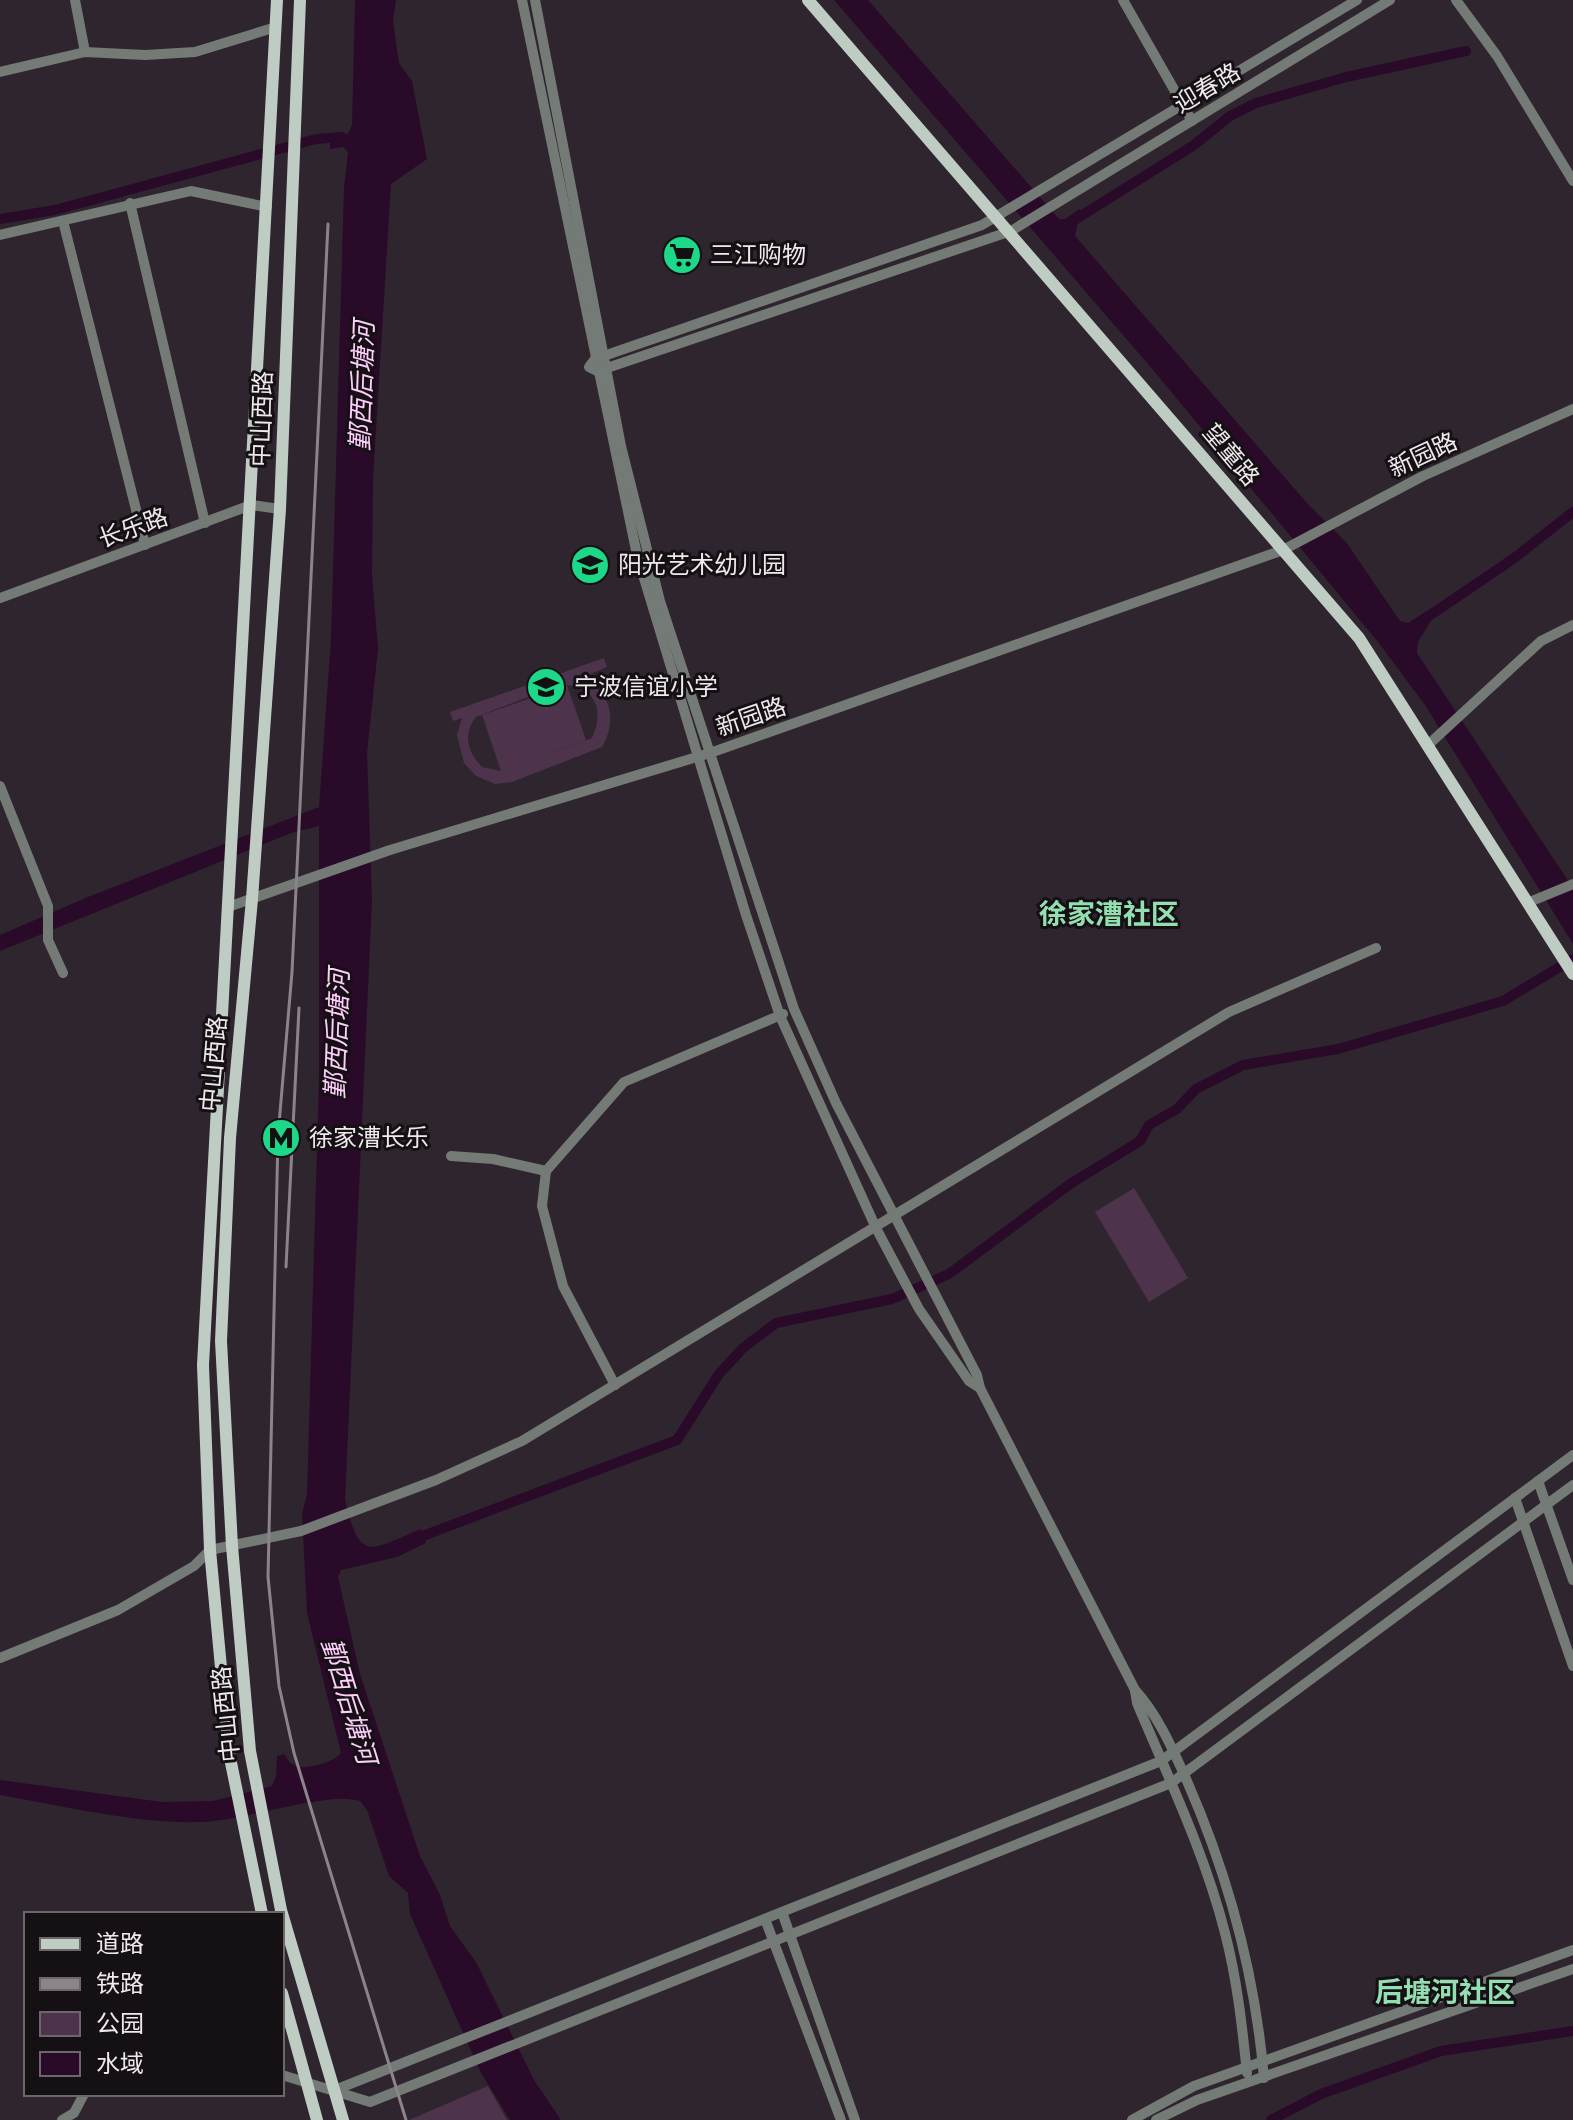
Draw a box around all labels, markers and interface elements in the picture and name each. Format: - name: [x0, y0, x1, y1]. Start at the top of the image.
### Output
- street label: 迎春路: [1168, 56, 1245, 118]
- supermarket icon: 三江购物: [661, 234, 703, 276]
- place label: 三江购物: [710, 239, 806, 268]
- water label: 鄞西后塘河: [343, 315, 378, 451]
- street label: 中山西路: [244, 370, 277, 467]
- street label: 望童路: [1198, 417, 1266, 491]
- street label: 新园路: [1384, 425, 1461, 482]
- street label: 长乐路: [94, 501, 171, 553]
- school or university icon: 阳光艺术幼儿园: [569, 544, 611, 586]
- place label: 阳光艺术幼儿园: [618, 549, 786, 578]
- school or university icon: 宁波信谊小学: [525, 666, 567, 708]
- place label: 宁波信谊小学: [574, 671, 718, 700]
- street label: 新园路: [712, 690, 789, 741]
- district label: 徐家漕社区: [1039, 896, 1179, 930]
- water label: 鄞西后塘河: [318, 963, 353, 1099]
- street label: 中山西路: [194, 1015, 231, 1113]
- metro station icon: 徐家漕长乐: [260, 1117, 302, 1159]
- place label: 徐家漕长乐: [309, 1122, 429, 1151]
- water label: 鄞西后塘河: [317, 1634, 386, 1772]
- street label: 中山西路: [205, 1665, 244, 1763]
- legend: [24, 1912, 284, 2096]
- text: 道路: [96, 1928, 144, 1957]
- text: 铁路: [96, 1968, 144, 1997]
- district label: 后塘河社区: [1375, 1974, 1515, 2008]
- text: 公园: [96, 2008, 144, 2037]
- text: 水域: [96, 2048, 144, 2077]

